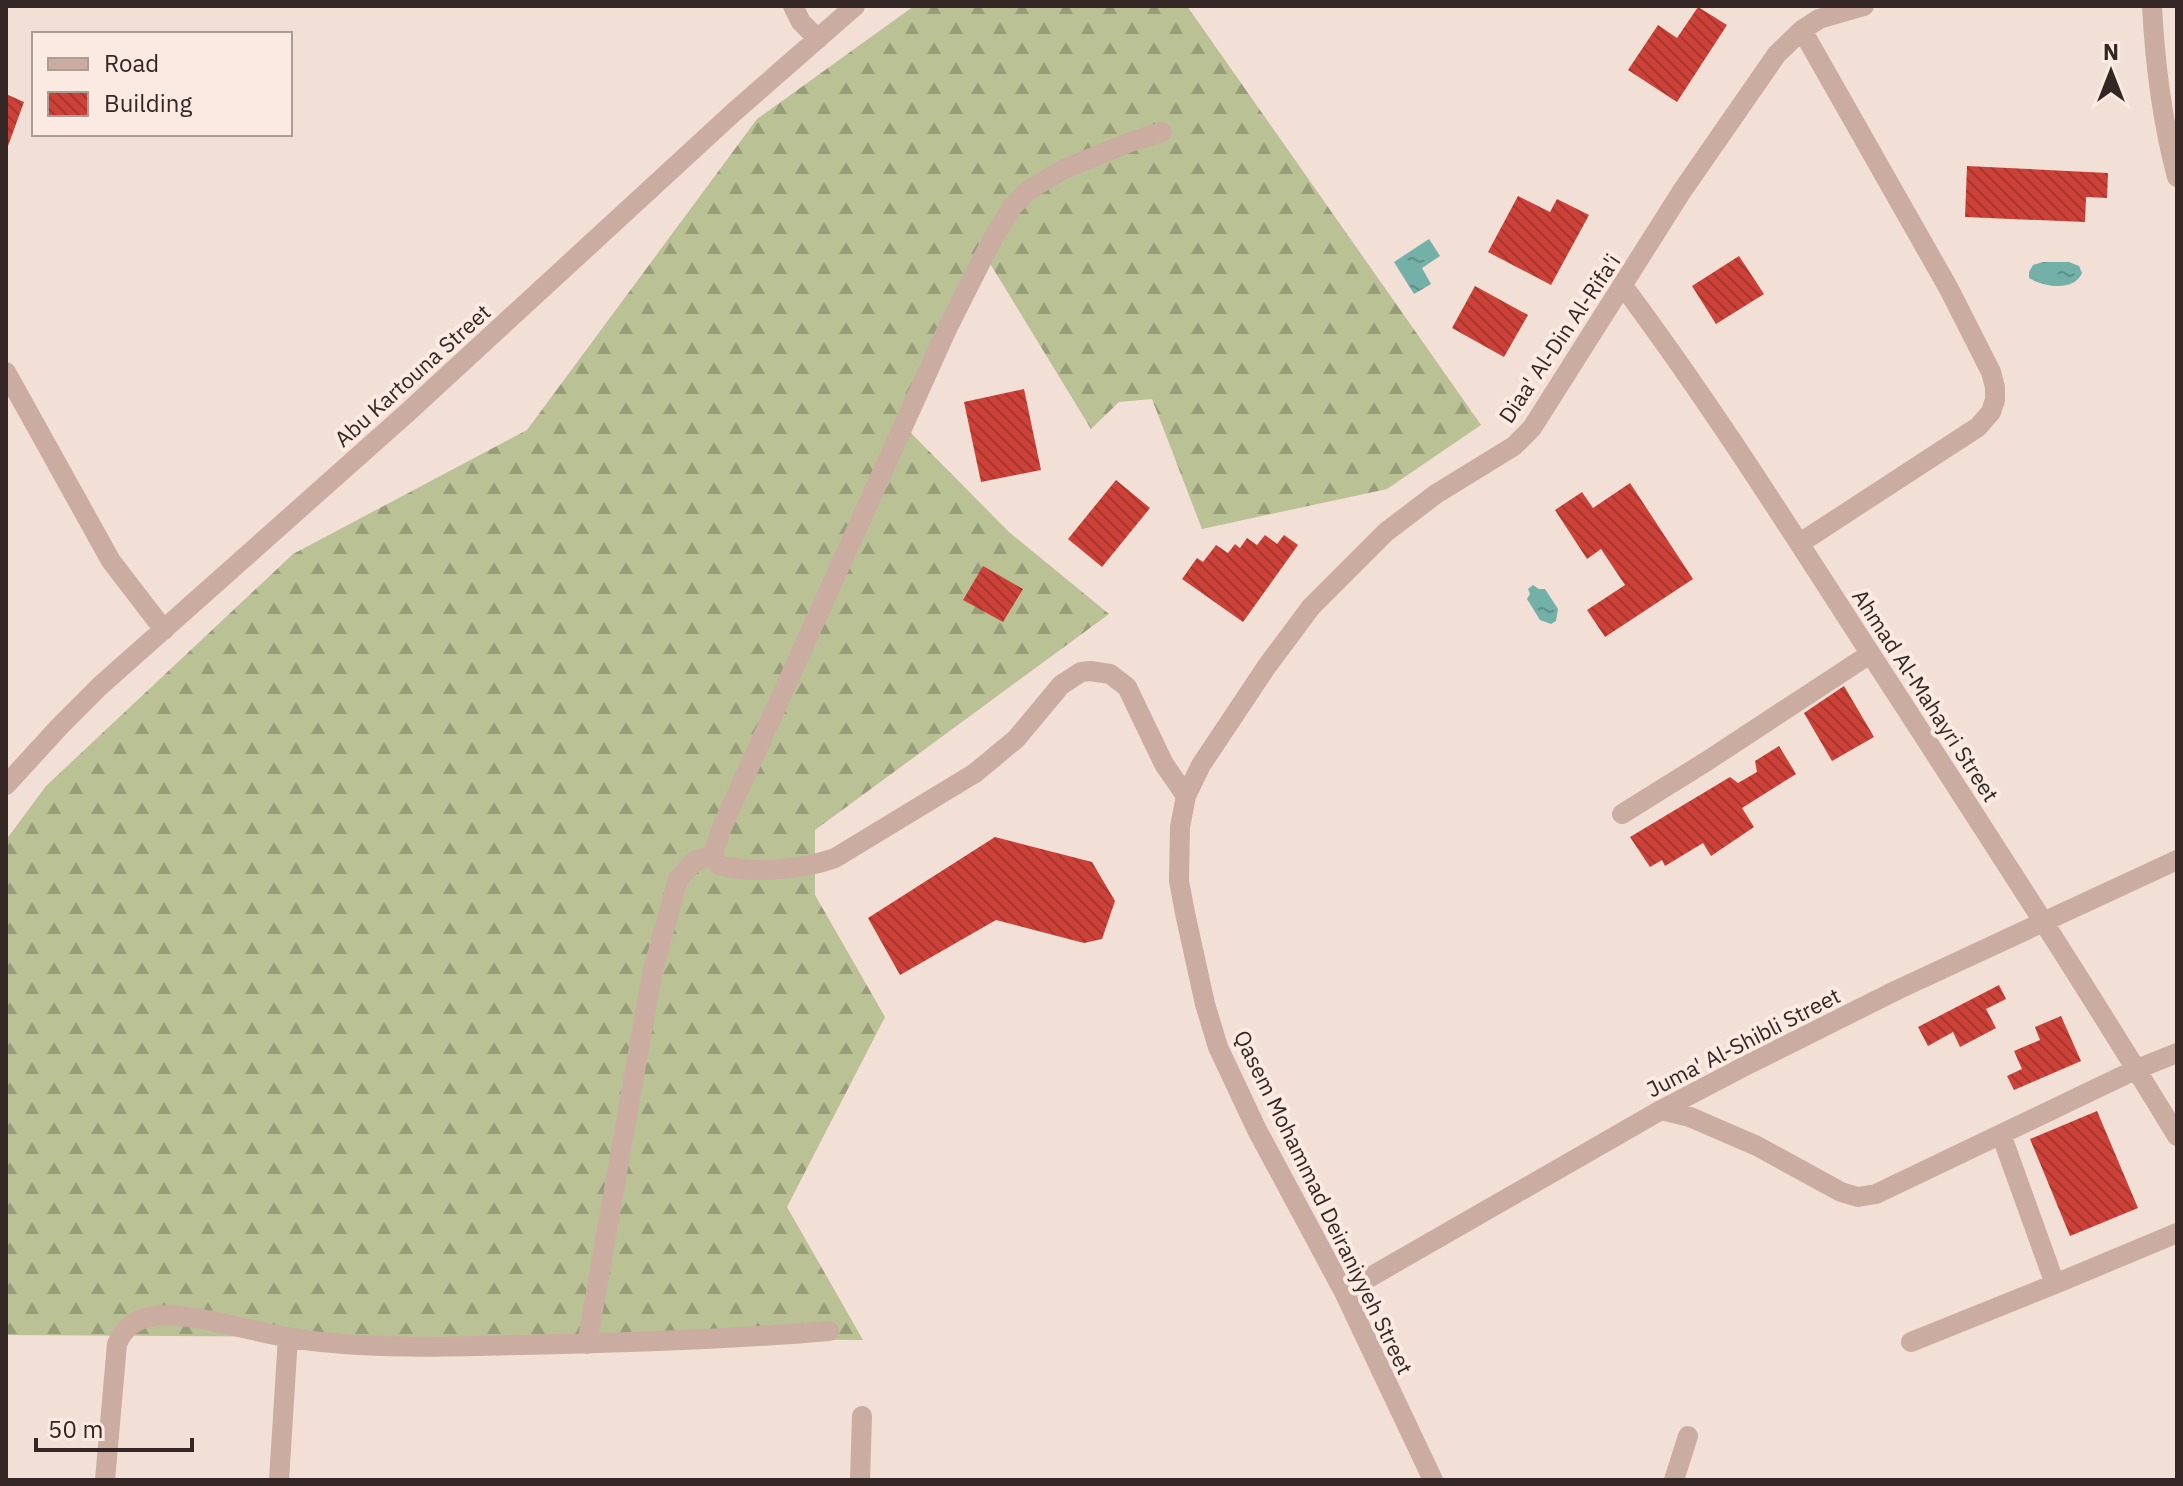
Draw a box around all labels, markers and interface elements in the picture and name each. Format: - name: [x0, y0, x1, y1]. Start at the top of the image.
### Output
- legend: [32, 32, 292, 136]
- north arrow: [2071, 32, 2151, 112]
- text: N: [2103, 37, 2119, 66]
- text: Road: [104, 47, 159, 79]
- text: Building: [104, 87, 192, 119]
- street label: Diaa' Al-Din Al-Rifa'i: [1492, 248, 1626, 428]
- street label: Abu Kartouna Street: [328, 297, 496, 453]
- street label: Ahmad Al-Mahayri Street: [1846, 583, 2006, 807]
- street label: Juma' Al-Shibli Street: [1641, 981, 1845, 1103]
- street label: Qasem Mohammad Deiraniyyeh Street: [1228, 1025, 1420, 1379]
- scale bar: [36, 1402, 192, 1452]
- text: 50 m: [48, 1413, 103, 1445]

